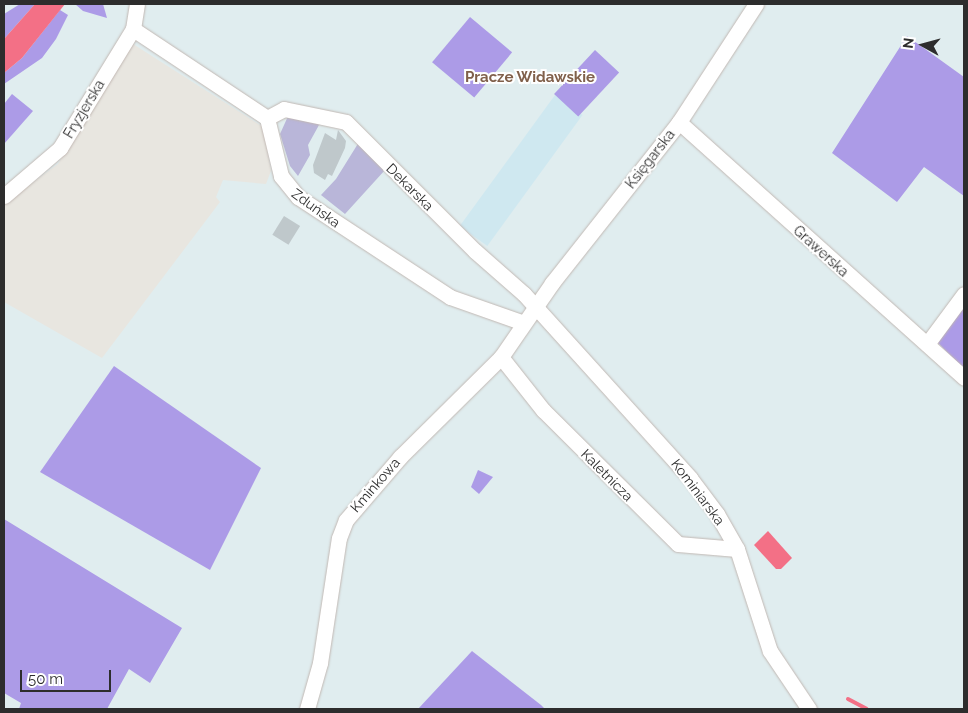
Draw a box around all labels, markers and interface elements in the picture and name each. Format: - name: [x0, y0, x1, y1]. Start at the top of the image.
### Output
- north arrow: [898, 20, 948, 70]
- text: N: [900, 37, 917, 49]
- district label: Pracze Widawskie: [465, 69, 595, 87]
- street label: Fryzjerska: [60, 77, 108, 141]
- street label: Księgarska: [622, 126, 678, 192]
- street label: Dekarska: [383, 160, 437, 214]
- street label: Zduńska: [289, 185, 343, 231]
- street label: Grawerska: [790, 222, 852, 280]
- street label: Kaletnicza: [577, 445, 637, 505]
- street label: Kminkowa: [347, 454, 403, 516]
- street label: Kominiarska: [668, 456, 728, 528]
- scale bar: [22, 660, 114, 692]
- text: 50 m: [28, 670, 63, 688]

